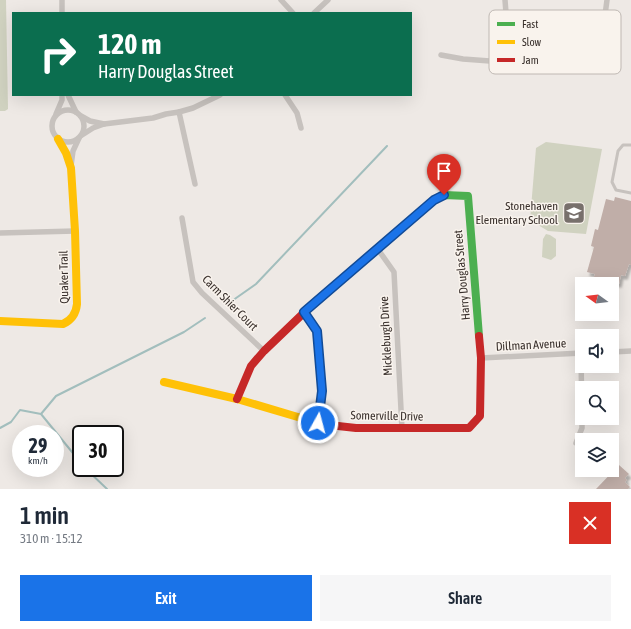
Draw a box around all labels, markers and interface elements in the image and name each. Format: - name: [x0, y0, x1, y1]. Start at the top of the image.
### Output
- legend: [489, 10, 621, 74]
- text: Fast: [522, 18, 538, 30]
- icon: right: [32, 28, 84, 80]
- text: 120 m: [98, 28, 161, 60]
- text: Slow: [522, 36, 541, 48]
- text: Jam: [522, 54, 539, 66]
- text: Harry Douglas Street: [98, 61, 234, 82]
- pin: [427, 154, 461, 195]
- icon: arrive: [433, 160, 455, 182]
- place label: Stonehaven Elementary School: [476, 199, 559, 227]
- school or university icon: Stonehaven Elementary School: [561, 200, 587, 226]
- street label: Harry Douglas Street: [451, 229, 473, 321]
- street label: Quaker Trail: [57, 249, 71, 304]
- street label: Carm Shier Court: [199, 272, 261, 334]
- north arrow: [575, 277, 619, 321]
- map controls: [575, 277, 619, 477]
- street label: Mickleburgh Drive: [377, 296, 395, 376]
- button: sound: [575, 329, 619, 373]
- street label: Dillman Avenue: [495, 336, 567, 354]
- button: search: [575, 381, 619, 425]
- position arrow: [297, 402, 339, 444]
- street label: Somerville Drive: [351, 408, 423, 424]
- speed limit sign: 30: [72, 425, 124, 477]
- button: layers: [575, 433, 619, 477]
- text: 29: [29, 434, 47, 457]
- text: km/h: [28, 455, 48, 466]
- text: 1 min: [20, 502, 69, 529]
- button: close: [569, 502, 611, 544]
- text: 310 m · 15:12: [20, 531, 83, 546]
- button: Exit: [20, 575, 312, 621]
- button: Share: [320, 575, 611, 621]

